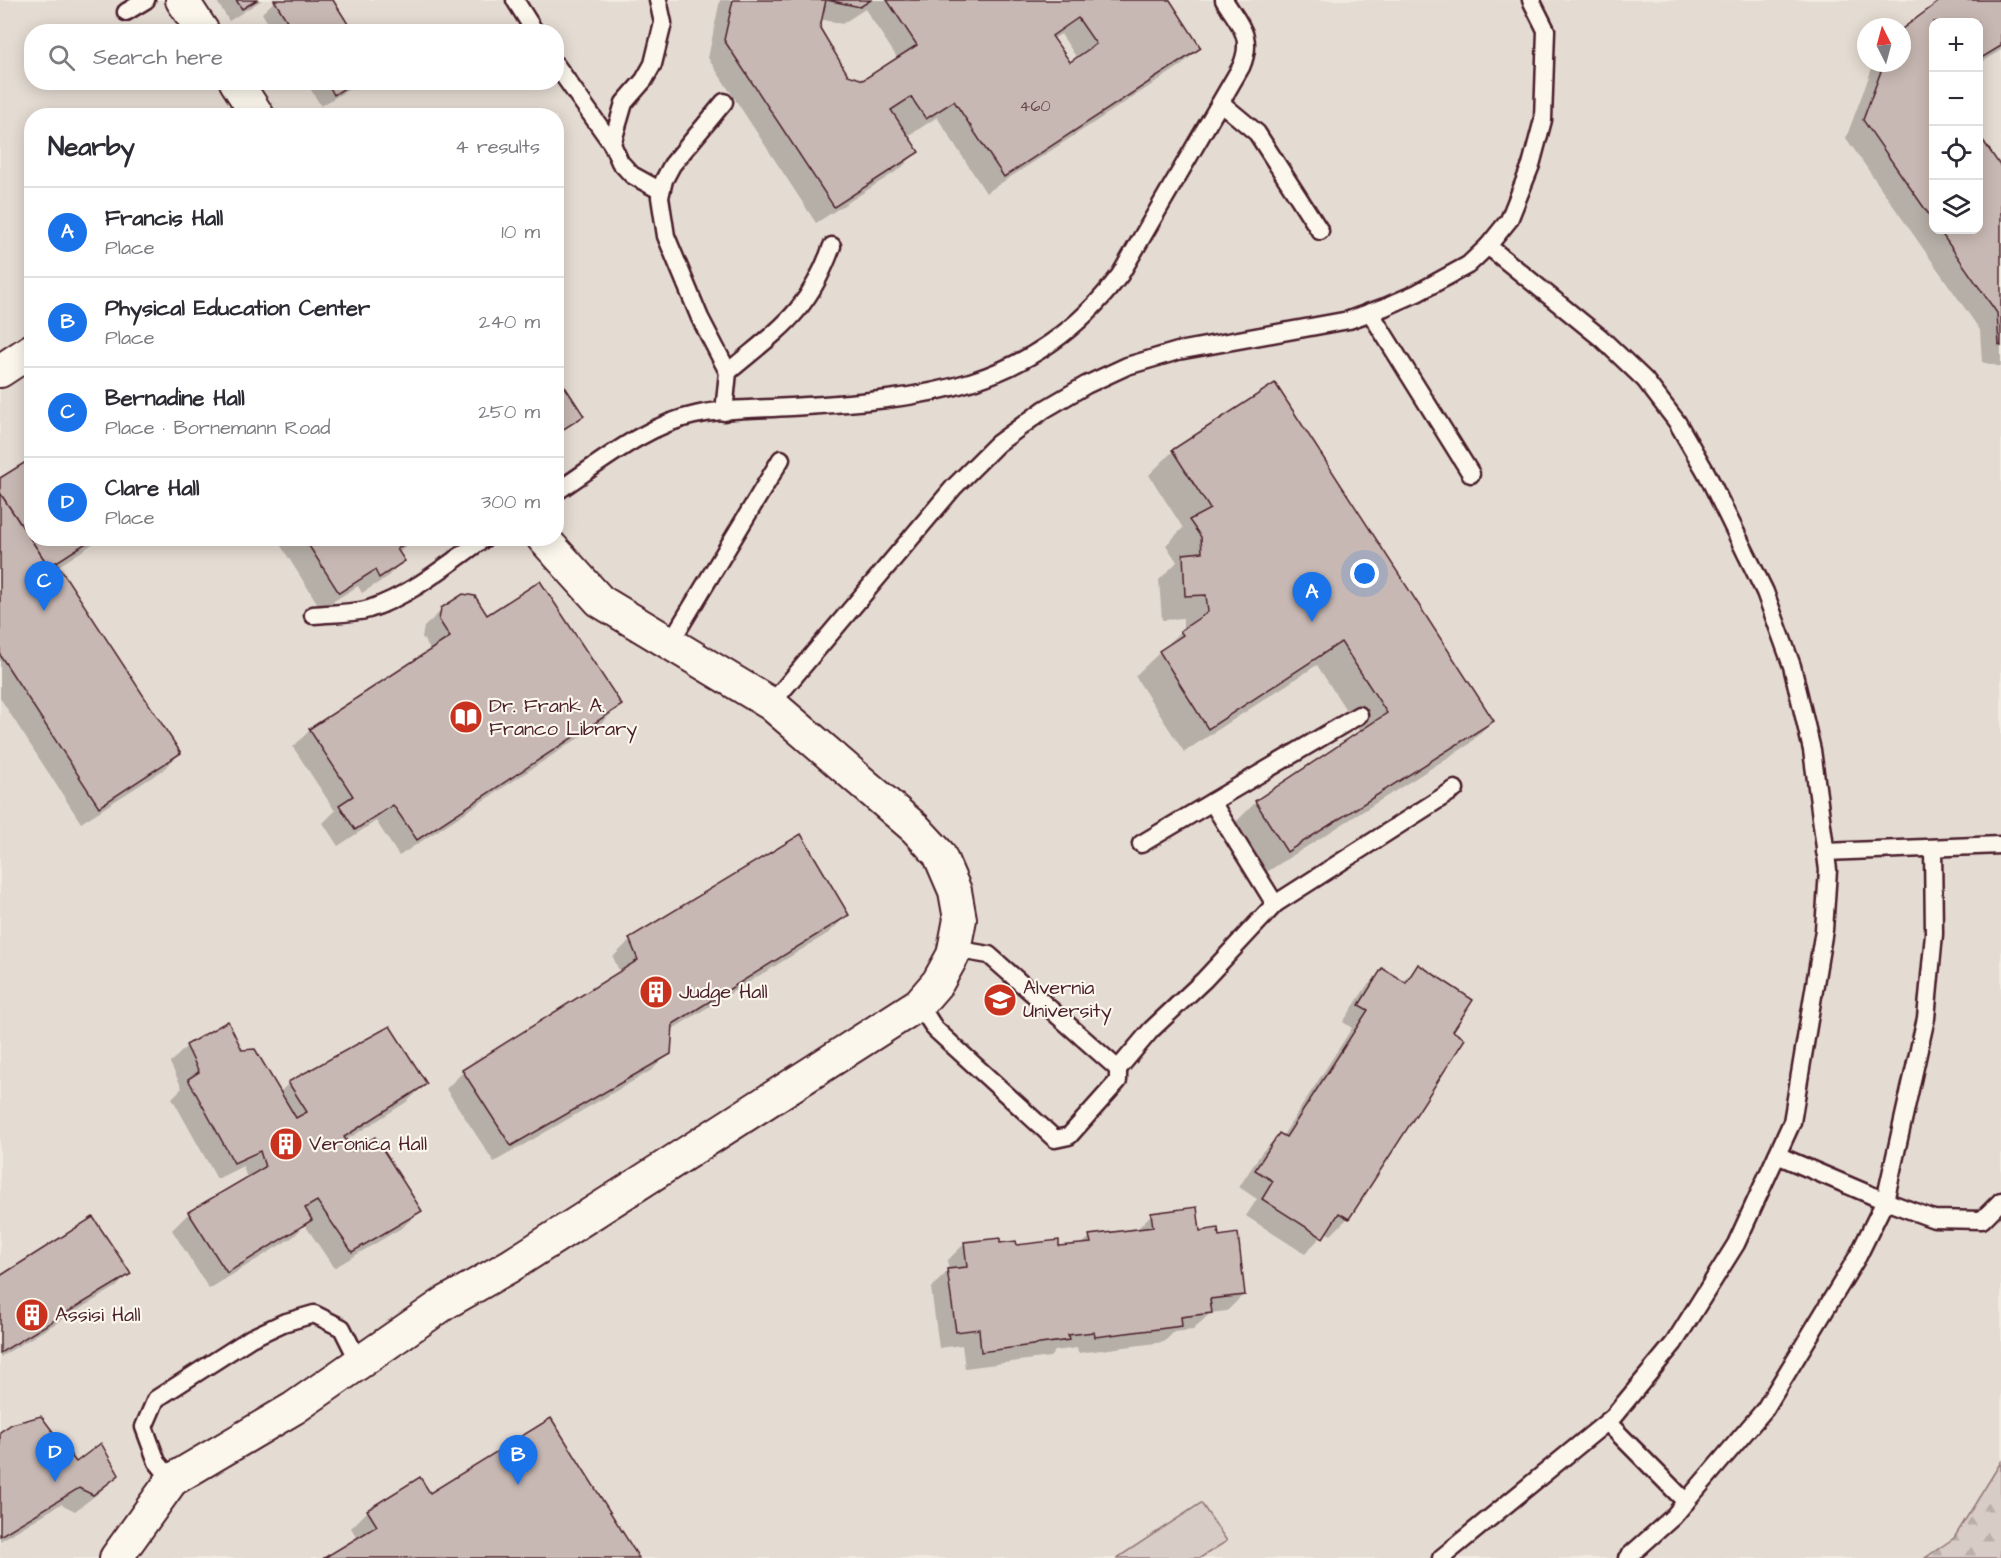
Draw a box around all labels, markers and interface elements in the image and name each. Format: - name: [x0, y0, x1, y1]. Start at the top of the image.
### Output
- north arrow: [1857, 18, 1911, 72]
- map controls: [1929, 18, 1983, 234]
- button: +: [1929, 18, 1983, 72]
- search box: [24, 24, 564, 90]
- icon: search: [45, 41, 78, 74]
- text: Search here: [93, 42, 223, 73]
- button: −: [1929, 72, 1983, 126]
- house number: 460: [1019, 95, 1051, 117]
- button: locate: [1929, 126, 1983, 180]
- text: Nearby: [48, 129, 135, 165]
- text: 4 results: [455, 133, 540, 161]
- button: layers: [1929, 180, 1983, 234]
- text: Francis Hall: [105, 203, 223, 234]
- text: A: [61, 218, 74, 246]
- text: 10 m: [501, 218, 540, 246]
- text: Place: [105, 234, 155, 262]
- text: Physical Education Center: [105, 293, 370, 324]
- text: B: [60, 308, 75, 336]
- text: 240 m: [479, 308, 540, 336]
- text: Place: [105, 324, 155, 352]
- text: Bernadine Hall: [105, 383, 245, 414]
- text: C: [60, 398, 75, 426]
- text: 250 m: [478, 398, 540, 426]
- text: Place · Bornemann Road: [105, 414, 330, 442]
- text: Clare Hall: [105, 473, 200, 504]
- text: D: [61, 488, 74, 516]
- text: 300 m: [481, 488, 540, 516]
- text: Place: [105, 504, 155, 532]
- your location: [1350, 559, 1379, 588]
- pin: C: [24, 562, 63, 611]
- pin: A: [1292, 572, 1332, 622]
- place label: Dr. Frank A. Franco Library: [489, 692, 637, 744]
- library icon: Dr. Frank A. Franco Library: [448, 699, 484, 735]
- building icon: Judge Hall: [638, 974, 674, 1010]
- place label: Alvernia University: [1023, 974, 1112, 1026]
- place label: Judge Hall: [679, 978, 768, 1007]
- school or university icon: Alvernia University: [982, 982, 1018, 1018]
- building icon: Veronica Hall: [268, 1126, 304, 1162]
- place label: Veronica Hall: [309, 1130, 427, 1158]
- building icon: Assisi Hall: [14, 1297, 50, 1333]
- place label: Assisi Hall: [55, 1301, 141, 1329]
- pin: D: [36, 1432, 74, 1482]
- pin: B: [498, 1436, 538, 1485]

